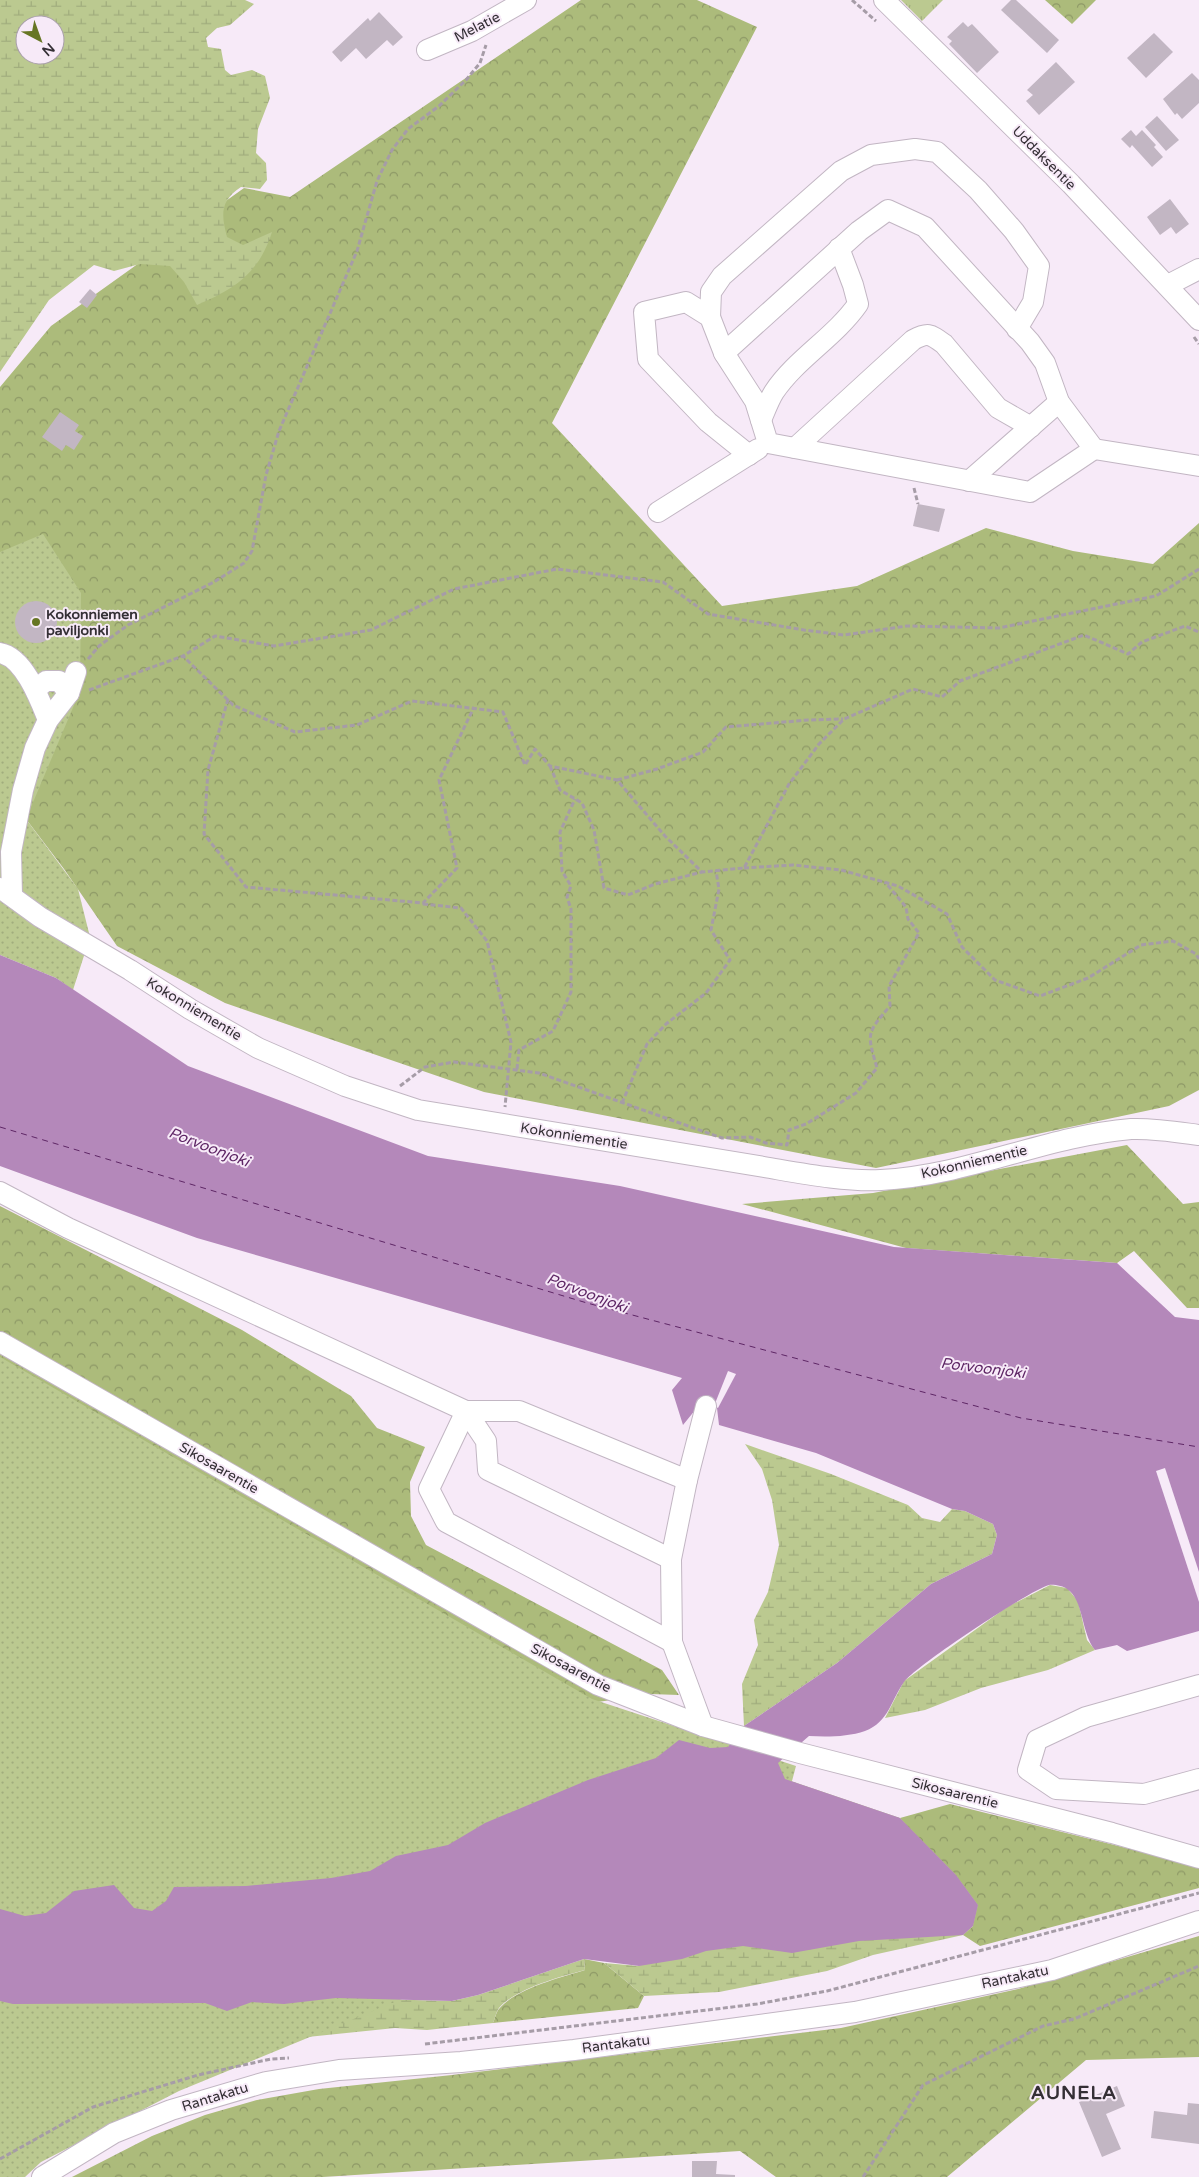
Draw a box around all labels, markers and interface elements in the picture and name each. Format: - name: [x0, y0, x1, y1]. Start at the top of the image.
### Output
- street label: Melatie: [451, 8, 503, 46]
- north arrow: [15, 15, 65, 65]
- text: N: [38, 39, 58, 60]
- street label: Uddaksentie: [1009, 123, 1079, 193]
- place label: Kokonniemen paviljonki: [46, 606, 138, 639]
- marker: Kokonniemen paviljonki: [30, 616, 42, 628]
- street label: Kokonniementie: [143, 974, 245, 1044]
- street label: Kokonniementie: [519, 1119, 629, 1153]
- water label: Porvoonjoki: [166, 1123, 254, 1171]
- street label: Kokonniementie: [919, 1142, 1029, 1182]
- water label: Porvoonjoki: [544, 1269, 632, 1317]
- water label: Porvoonjoki: [940, 1354, 1028, 1382]
- street label: Sikosaarentie: [176, 1438, 262, 1498]
- street label: Sikosaarentie: [528, 1640, 614, 1696]
- street label: Sikosaarentie: [910, 1774, 1000, 1812]
- street label: Rantakatu: [980, 1962, 1050, 1992]
- street label: Rantakatu: [581, 2031, 651, 2057]
- street label: Rantakatu: [180, 2079, 250, 2115]
- district label: AUNELA: [1031, 2082, 1117, 2104]

